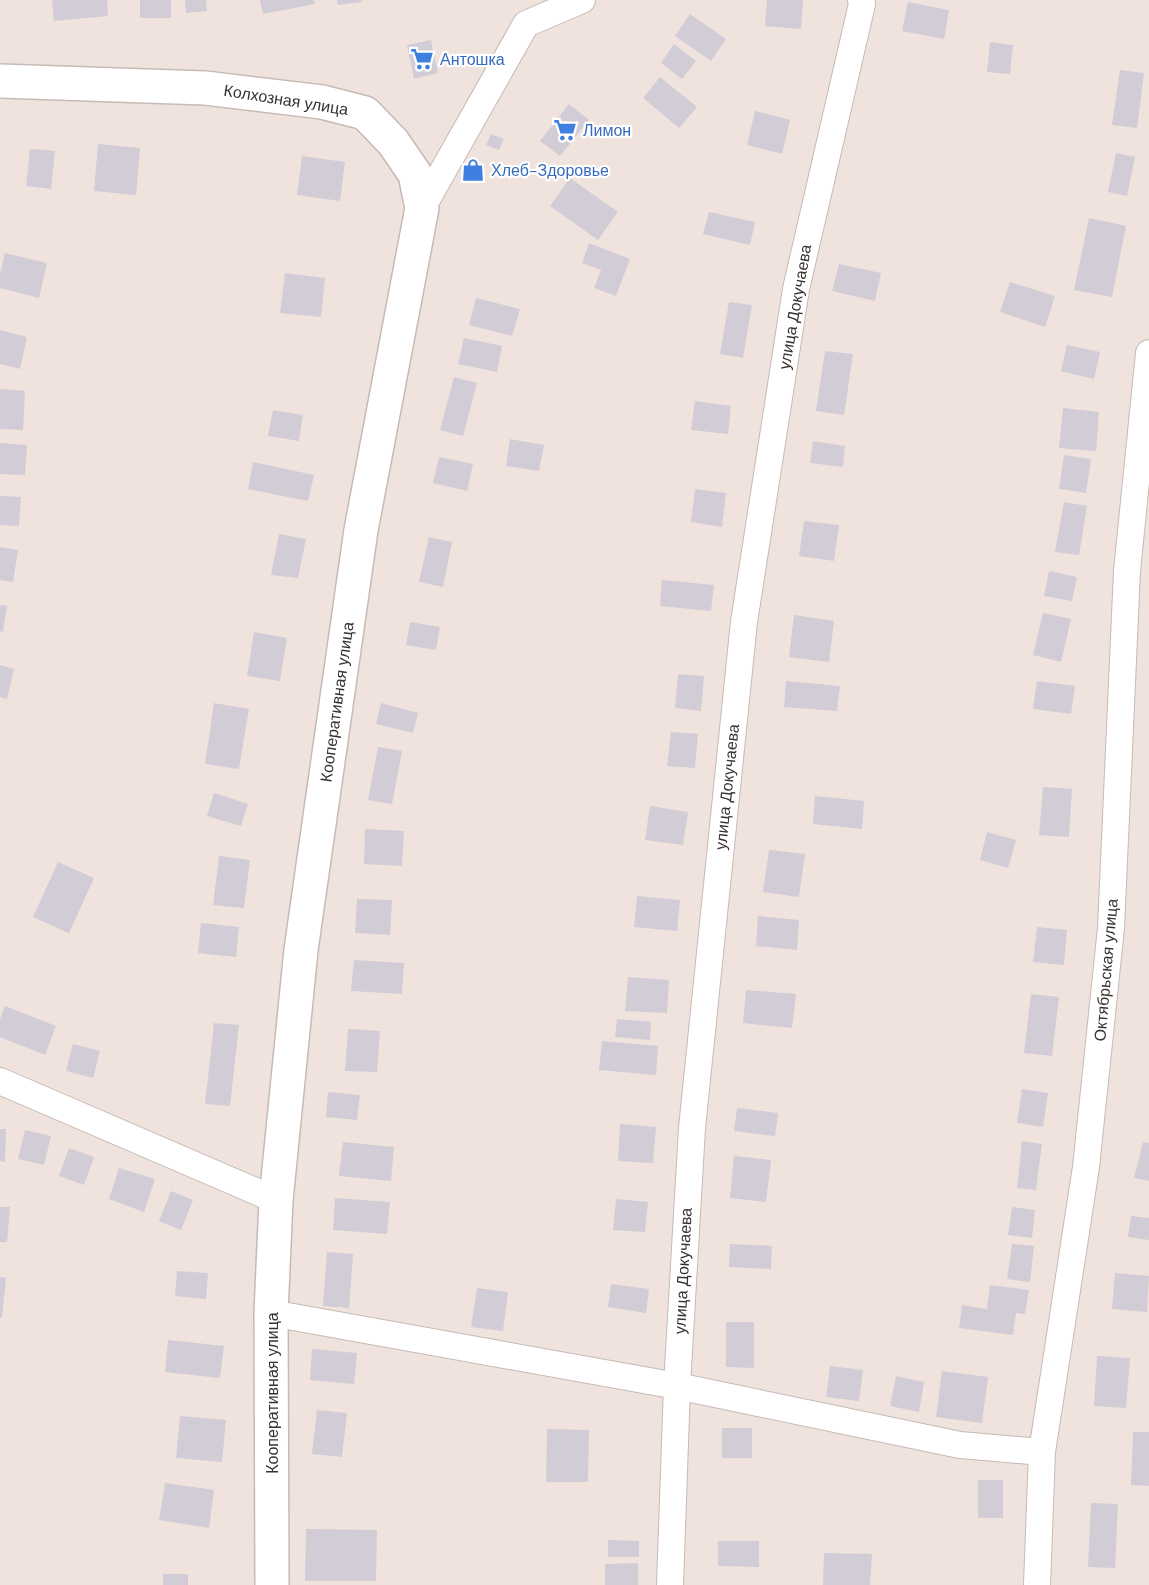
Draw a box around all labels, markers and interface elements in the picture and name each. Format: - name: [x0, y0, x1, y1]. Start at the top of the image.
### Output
- supermarket icon: Антошка: [409, 46, 435, 72]
- place label: Антошка: [440, 49, 505, 70]
- street label: Колхозная улица: [222, 80, 350, 120]
- supermarket icon: Лимон: [552, 117, 578, 143]
- place label: Лимон: [583, 120, 631, 141]
- shop icon: Хлеб-Здоровье: [460, 157, 486, 183]
- place label: Хлеб-Здоровье: [491, 160, 609, 181]
- street label: улица Докучаева: [774, 243, 816, 371]
- street label: Кооперативная улица: [315, 620, 359, 783]
- street label: улица Докучаева: [710, 723, 744, 851]
- street label: Октябрьская улица: [1089, 898, 1123, 1042]
- street label: улица Докучаева: [669, 1207, 697, 1335]
- street label: Кооперативная улица: [262, 1312, 283, 1474]

